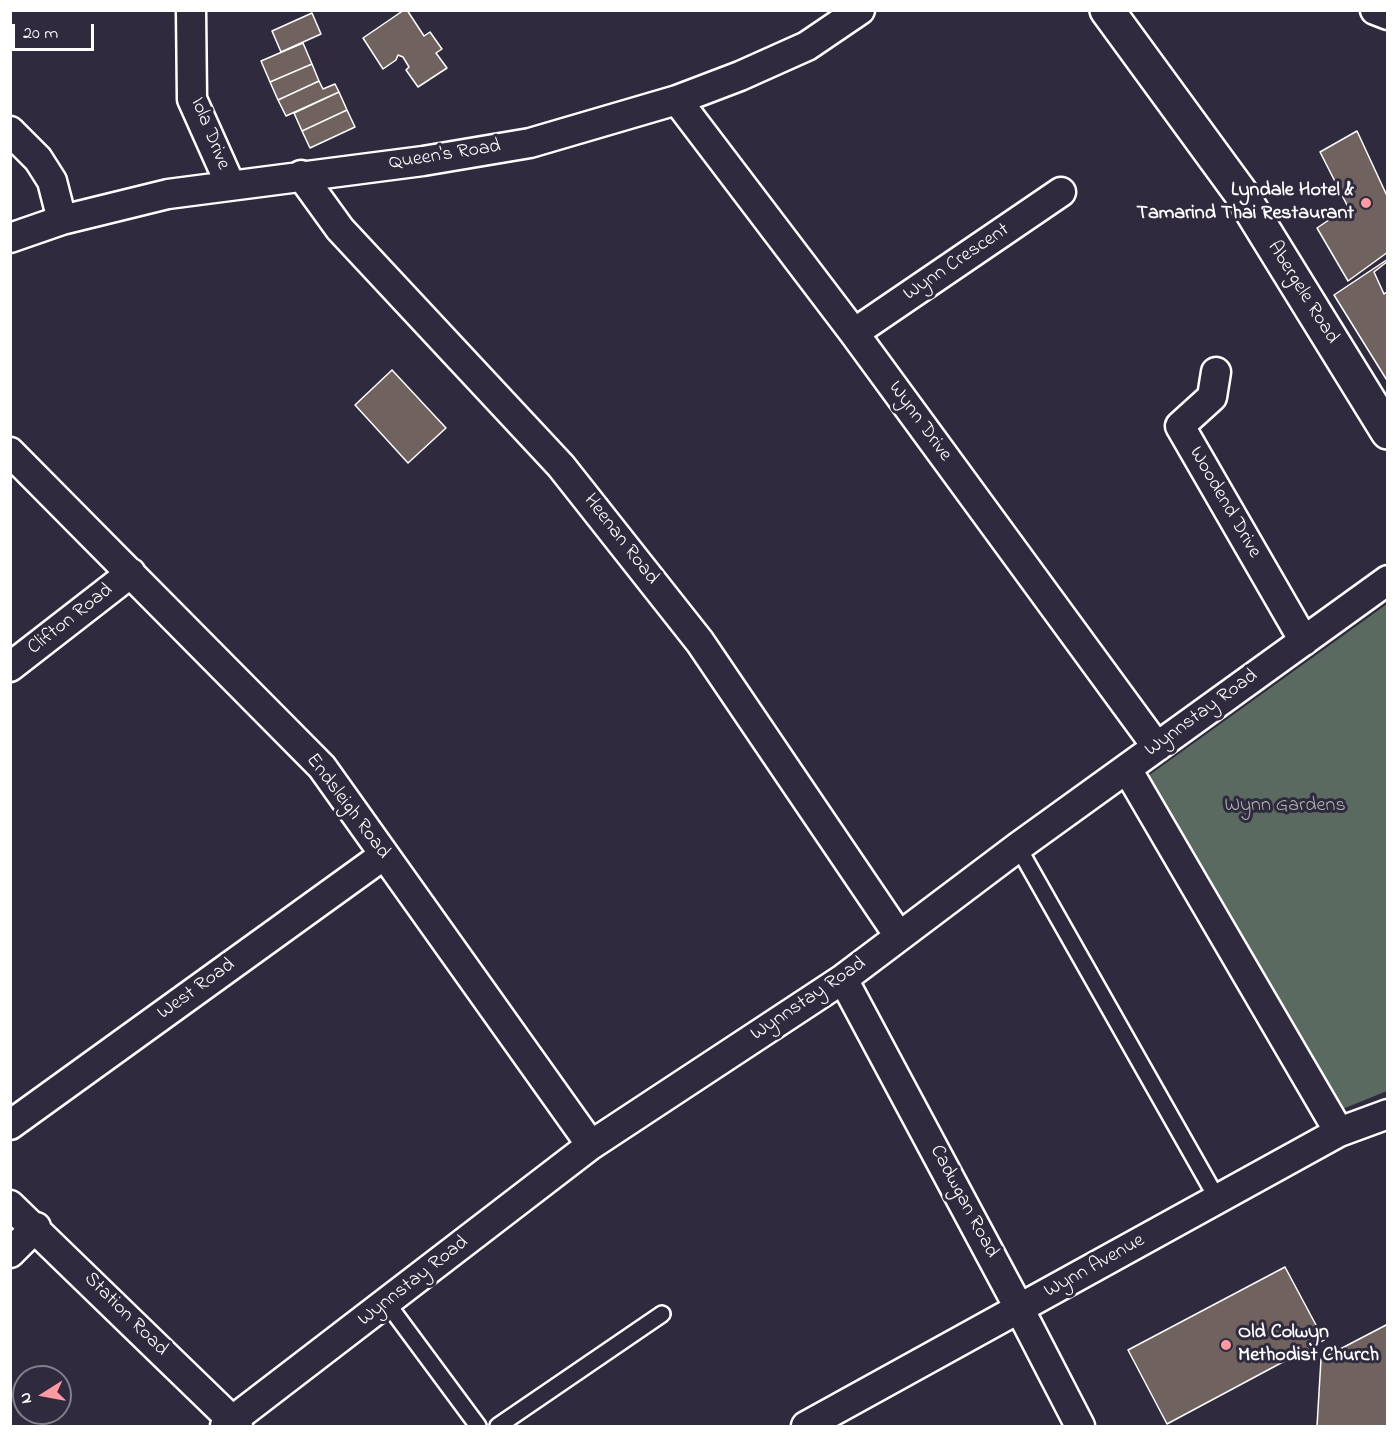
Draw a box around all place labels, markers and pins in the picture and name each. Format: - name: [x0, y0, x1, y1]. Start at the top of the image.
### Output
- place label: Lyndale Hotel & Tamarind Thai Restaurant: [1136, 180, 1354, 227]
- marker: Lyndale Hotel & Tamarind Thai Restaurant: [1359, 196, 1373, 210]
- place label: Old Colwyn Methodist Church: [1238, 1322, 1379, 1369]
- marker: Old Colwyn Methodist Church: [1219, 1338, 1233, 1352]

